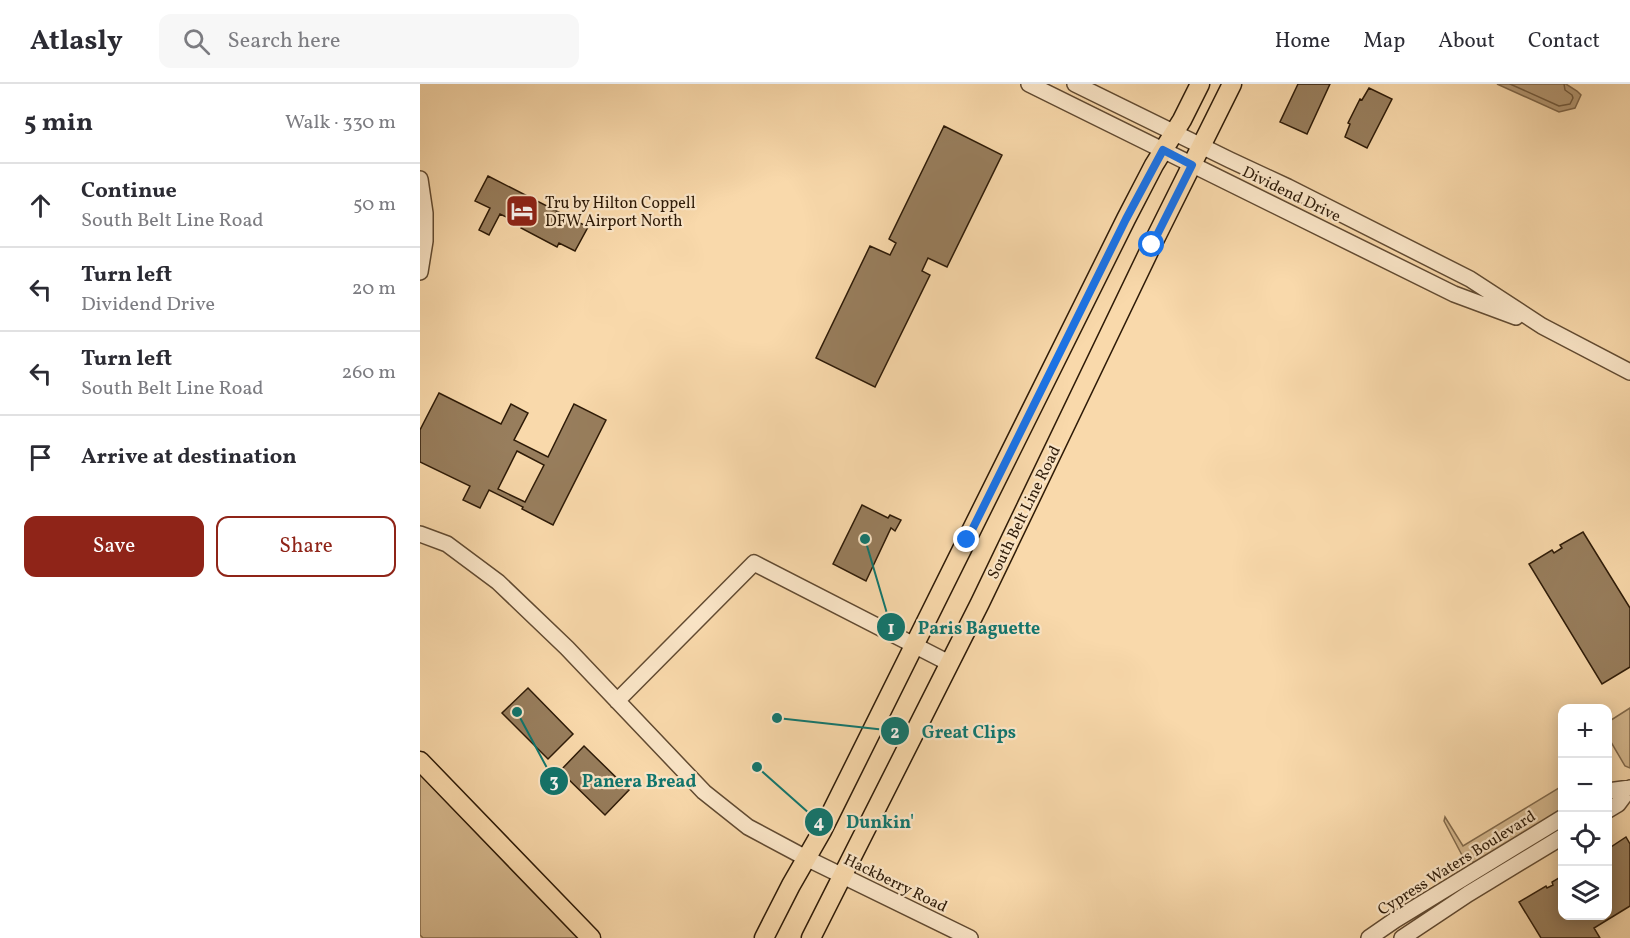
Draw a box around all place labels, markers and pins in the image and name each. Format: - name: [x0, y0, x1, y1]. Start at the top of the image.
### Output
- hotel icon: Tru by Hilton Coppell DFW Airport North: [504, 193, 540, 229]
- place label: Tru by Hilton Coppell DFW Airport North: [545, 193, 696, 233]
- callout: Paris Baguette: [876, 609, 1053, 645]
- callout: Great Clips: [880, 713, 1028, 749]
- callout: Panera Bread: [539, 763, 708, 799]
- callout: Dunkin': [804, 804, 926, 840]

